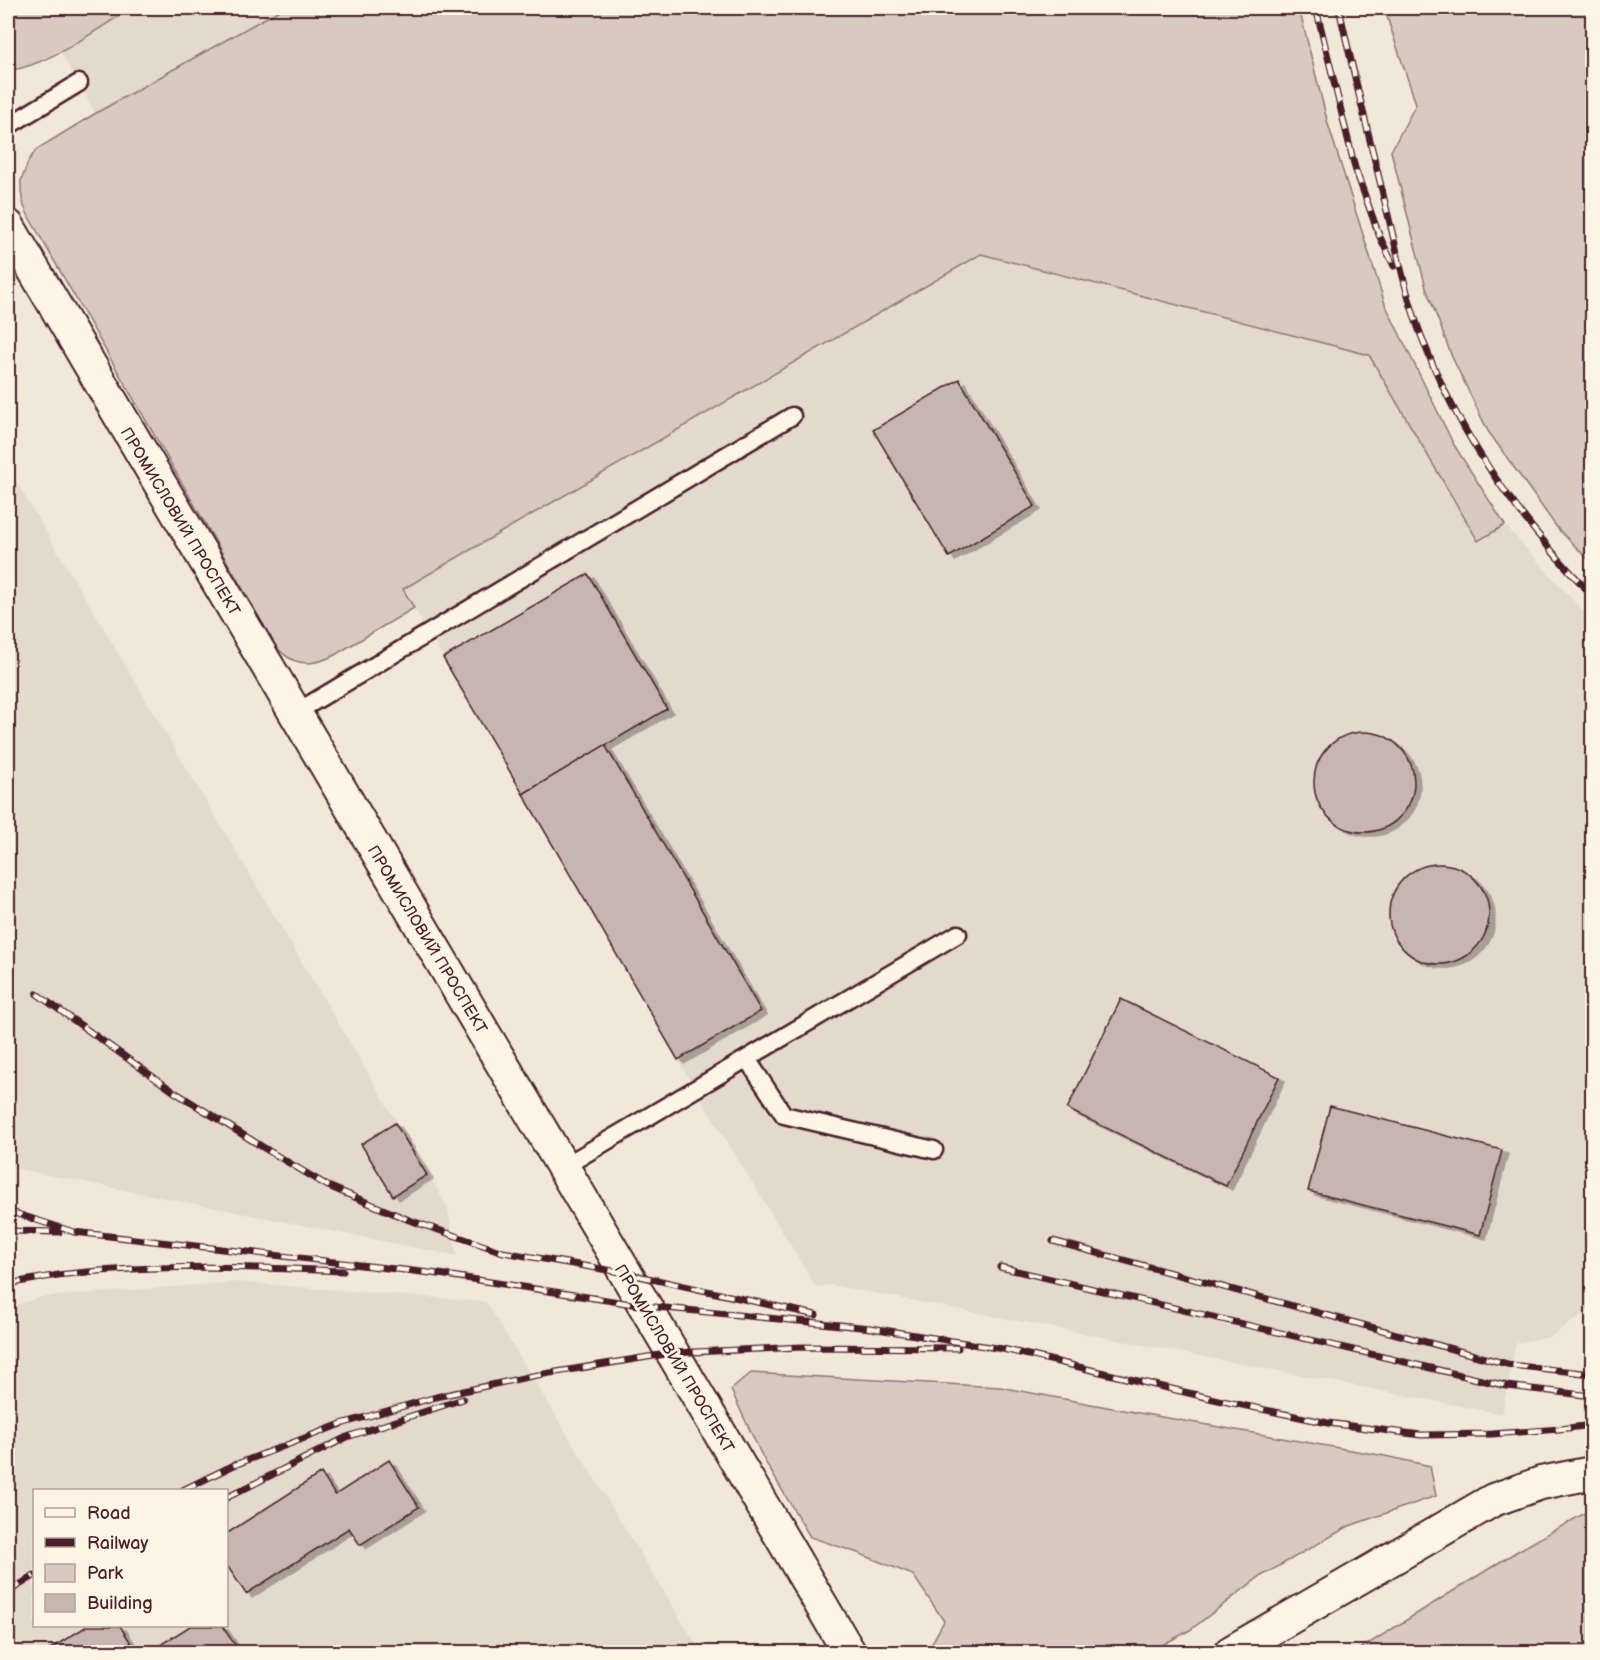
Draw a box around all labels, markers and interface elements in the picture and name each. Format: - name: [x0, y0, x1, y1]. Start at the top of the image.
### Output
- street label: ПРОМИСЛОВИЙ ПРОСПЕКТ: [116, 424, 244, 620]
- street label: ПРОМИСЛОВИЙ ПРОСПЕКТ: [363, 842, 491, 1038]
- street label: ПРОМИСЛОВИЙ ПРОСПЕКТ: [610, 1261, 738, 1457]
- legend: [33, 1489, 228, 1627]
- text: Road: [87, 1503, 131, 1524]
- text: Railway: [87, 1533, 149, 1554]
- text: Park: [87, 1563, 123, 1584]
- text: Building: [87, 1593, 153, 1614]

